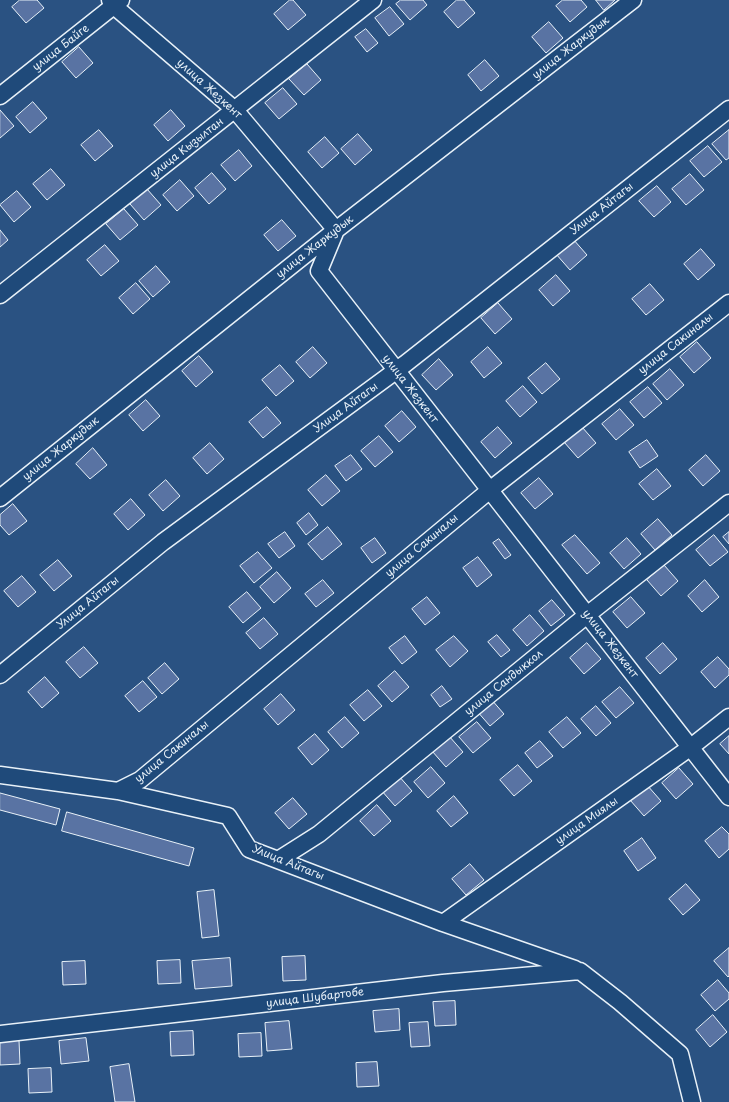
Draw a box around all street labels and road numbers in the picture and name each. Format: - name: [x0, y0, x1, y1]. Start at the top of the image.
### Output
- street label: улица Жаркудык: [530, 14, 612, 82]
- street label: улица Байге: [30, 22, 92, 74]
- street label: улица Жезкент: [174, 56, 244, 122]
- street label: улица Кызылтан: [148, 115, 226, 181]
- street label: Улица Айтагы: [568, 180, 636, 238]
- street label: улица Жаркудык: [274, 213, 356, 281]
- street label: улица Сакиналы: [636, 311, 716, 377]
- street label: улица Жезкент: [379, 352, 441, 426]
- street label: Улица Айтагы: [311, 380, 381, 436]
- street label: улица Жаркудык: [20, 414, 102, 484]
- street label: улица Сакиналы: [383, 512, 461, 580]
- street label: Улица Айтагы: [54, 574, 122, 632]
- street label: улица Жезкент: [579, 607, 641, 681]
- street label: улица Сандыккол: [462, 647, 546, 719]
- street label: улица Сакиналы: [132, 718, 212, 786]
- street label: улица Миялы: [553, 795, 621, 847]
- street label: Улица Айтагы: [250, 843, 326, 883]
- street label: улица Шубартобе: [265, 985, 365, 1011]

